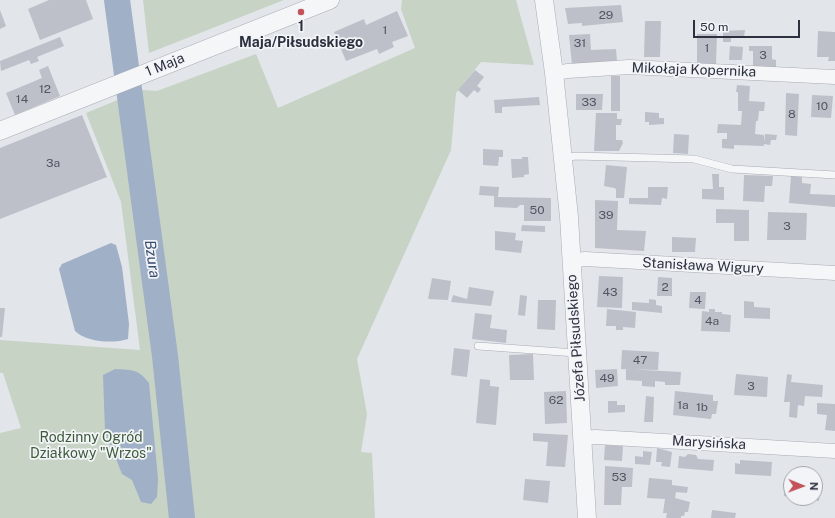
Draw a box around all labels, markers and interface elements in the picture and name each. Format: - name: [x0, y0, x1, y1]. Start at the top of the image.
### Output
- marker: 1 Maja/Piłsudskiego: [296, 7, 306, 17]
- house number: 29: [599, 8, 613, 22]
- scale bar: [695, 12, 802, 38]
- place label: 1 Maja/Piłsudskiego: [239, 19, 363, 52]
- text: 50 m: [700, 20, 728, 34]
- house number: 1: [383, 23, 387, 37]
- house number: 31: [574, 36, 586, 50]
- house number: 1: [705, 41, 709, 55]
- house number: 3: [759, 48, 767, 62]
- street label: 1 Maja: [143, 50, 187, 80]
- street label: Mikołaja Kopernika: [631, 59, 757, 81]
- house number: 12: [39, 82, 51, 96]
- house number: 14: [16, 92, 28, 106]
- house number: 33: [581, 95, 597, 109]
- house number: 10: [816, 99, 828, 113]
- house number: 8: [788, 107, 796, 121]
- house number: 3a: [46, 156, 60, 170]
- house number: 50: [529, 203, 545, 217]
- house number: 39: [599, 208, 613, 222]
- house number: 3: [783, 219, 791, 233]
- water label: Bzura: [140, 239, 164, 279]
- street label: Stanisława Wigury: [642, 254, 764, 278]
- street label: Józefa Piłsudskiego: [563, 274, 589, 402]
- house number: 2: [661, 280, 669, 294]
- house number: 43: [602, 285, 618, 299]
- house number: 4: [694, 293, 702, 307]
- house number: 4a: [705, 314, 719, 328]
- house number: 47: [633, 353, 647, 367]
- house number: 49: [599, 371, 615, 385]
- house number: 3: [747, 379, 755, 393]
- house number: 62: [549, 393, 563, 407]
- house number: 1a: [677, 398, 689, 412]
- house number: 1b: [696, 400, 708, 414]
- park label: Rodzinny Ogród Działkowy "Wrzos": [30, 430, 152, 462]
- street label: Marysińska: [671, 433, 747, 453]
- north arrow: [783, 466, 823, 506]
- house number: 53: [611, 470, 627, 484]
- text: N: [808, 482, 820, 491]

